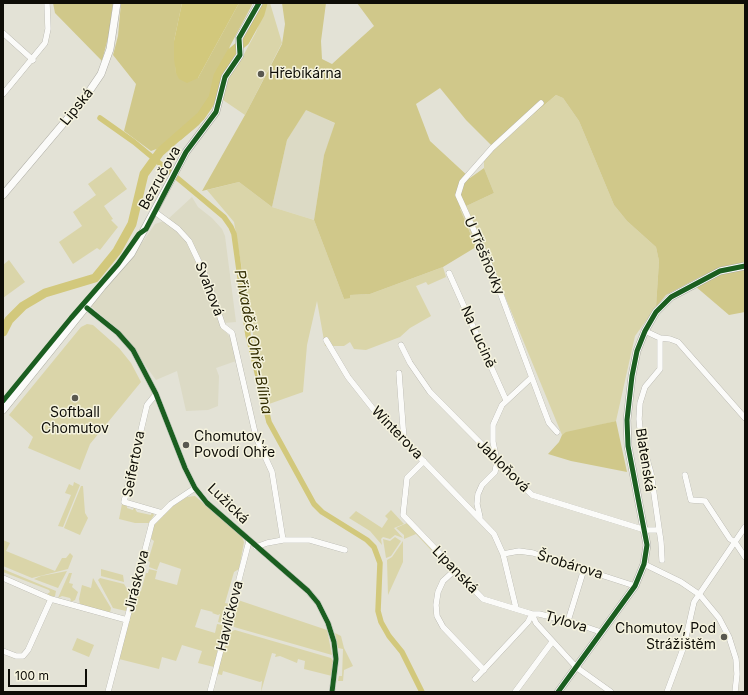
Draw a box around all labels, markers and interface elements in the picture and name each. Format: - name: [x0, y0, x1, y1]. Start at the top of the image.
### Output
- place label: Hřebíkárna: [269, 66, 342, 82]
- marker: Hřebíkárna: [256, 69, 266, 79]
- street label: Lipská: [57, 85, 97, 129]
- street label: Bezručova: [136, 143, 184, 213]
- street label: U Třešňovky: [460, 214, 508, 298]
- street label: Svahová: [191, 260, 227, 318]
- water label: Přivaděč Ohře-Bílina: [230, 268, 276, 416]
- street label: Na Lucině: [457, 303, 499, 371]
- marker: Softball Chomutov: [70, 393, 80, 403]
- street label: Winterova: [368, 403, 426, 463]
- place label: Softball Chomutov: [41, 405, 109, 438]
- street label: Blatenská: [632, 427, 658, 493]
- street label: Seifertova: [119, 429, 149, 499]
- place label: Chomutov, Povodí Ohře: [194, 429, 275, 462]
- street label: Jabloňová: [473, 436, 533, 496]
- marker: Chomutov, Povodí Ohře: [181, 440, 191, 450]
- street label: Lužická: [204, 480, 252, 528]
- street label: Lipanská: [428, 543, 482, 597]
- street label: Šrobárova: [535, 547, 605, 583]
- street label: Jiráskova: [121, 548, 153, 614]
- street label: Havlíčkova: [213, 579, 247, 653]
- street label: Tylova: [543, 608, 589, 636]
- place label: Chomutov, Pod Strážištěm: [615, 621, 716, 654]
- marker: Chomutov, Pod Strážištěm: [719, 632, 729, 642]
- scale bar: [10, 661, 89, 687]
- text: 100 m: [15, 668, 49, 683]

